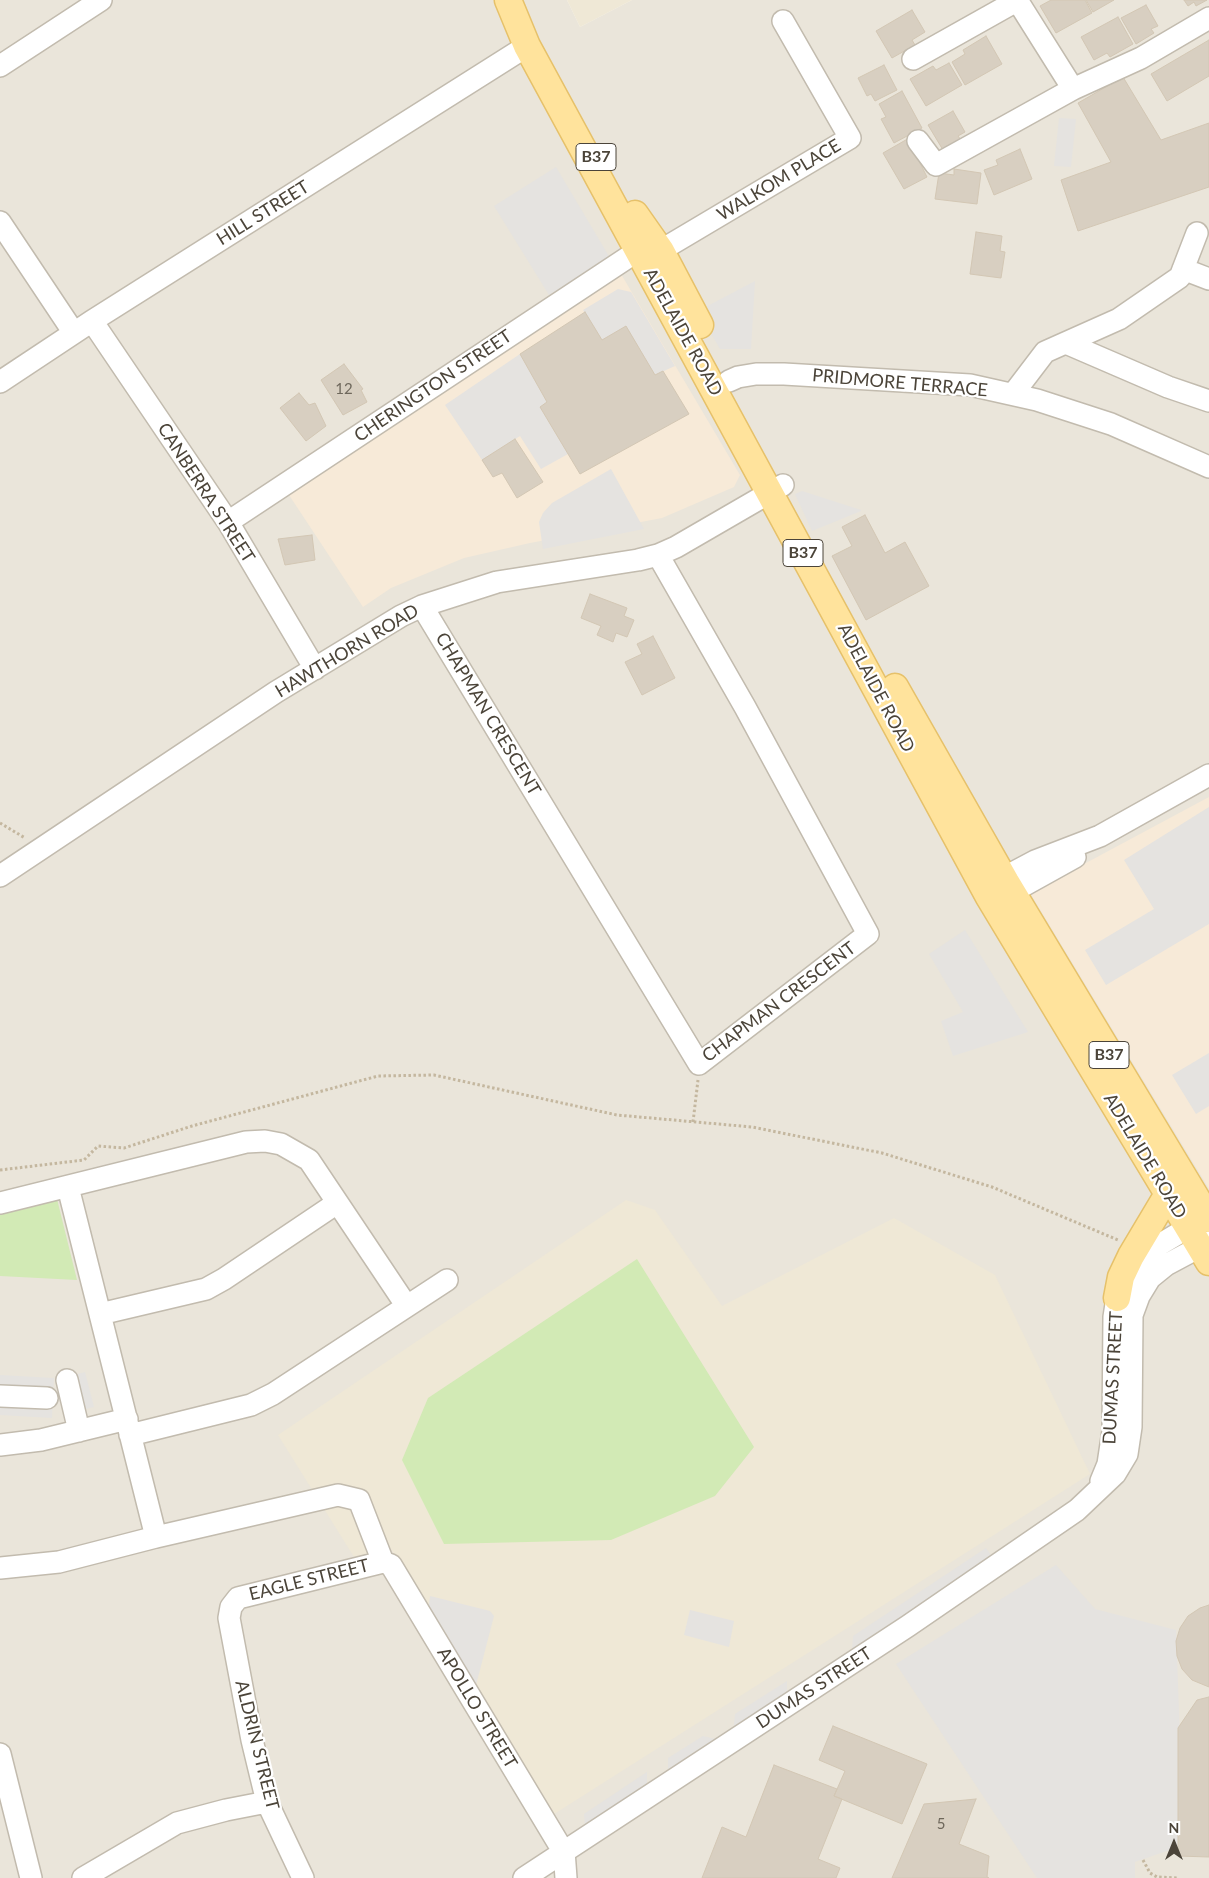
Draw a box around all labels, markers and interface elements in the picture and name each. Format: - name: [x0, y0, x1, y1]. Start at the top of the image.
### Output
- street label: WALKOM PLACE: [713, 135, 845, 225]
- road number: B37: [576, 144, 616, 170]
- street label: HILL STREET: [213, 176, 313, 250]
- street label: ADELAIDE ROAD: [639, 264, 727, 400]
- street label: CHERINGTON STREET: [350, 325, 516, 447]
- street label: PRIDMORE TERRACE: [811, 365, 989, 401]
- house number: 12: [335, 380, 353, 398]
- street label: CANBERRA STREET: [153, 419, 259, 567]
- road number: B37: [783, 540, 823, 566]
- street label: HAWTHORN ROAD: [271, 600, 423, 702]
- street label: ADELAIDE ROAD: [833, 620, 919, 756]
- street label: CHAPMAN CRESCENT: [431, 629, 545, 799]
- street label: CHAPMAN CRESCENT: [698, 937, 860, 1067]
- road number: B37: [1089, 1042, 1129, 1068]
- street label: ADELAIDE ROAD: [1099, 1089, 1191, 1223]
- street label: DUMAS STREET: [1099, 1311, 1127, 1445]
- street label: EAGLE STREET: [247, 1555, 371, 1605]
- street label: DUMAS STREET: [752, 1643, 876, 1733]
- street label: APOLLO STREET: [432, 1644, 522, 1772]
- street label: ALDRIN STREET: [230, 1678, 284, 1812]
- house number: 5: [937, 1815, 945, 1833]
- north arrow: [1149, 1818, 1199, 1868]
- text: N: [1169, 1819, 1179, 1836]

